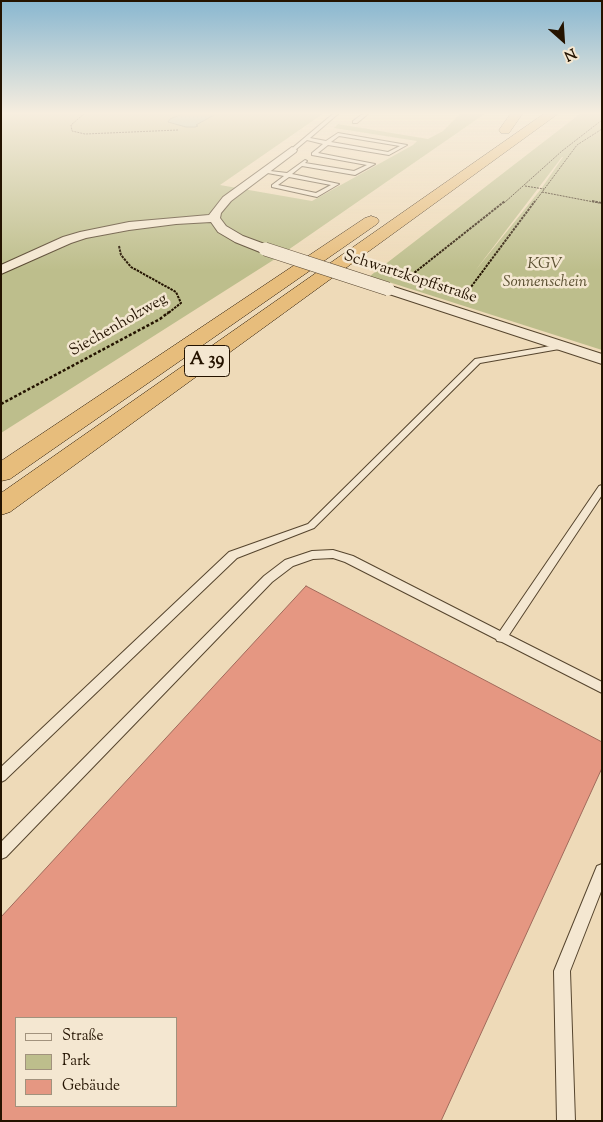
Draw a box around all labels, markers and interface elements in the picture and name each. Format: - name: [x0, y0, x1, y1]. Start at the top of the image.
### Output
- north arrow: [538, 15, 588, 65]
- text: N: [560, 42, 579, 65]
- street label: Schwartzkopffstraße: [341, 247, 479, 309]
- park label: KGV Sonnenschein: [503, 255, 587, 293]
- street label: Siechenholzweg: [67, 290, 171, 362]
- road number: A 39: [184, 346, 230, 376]
- legend: [15, 1017, 178, 1107]
- text: Straße: [62, 1026, 104, 1047]
- text: Park: [62, 1051, 91, 1072]
- text: Gebäude: [62, 1076, 120, 1097]

